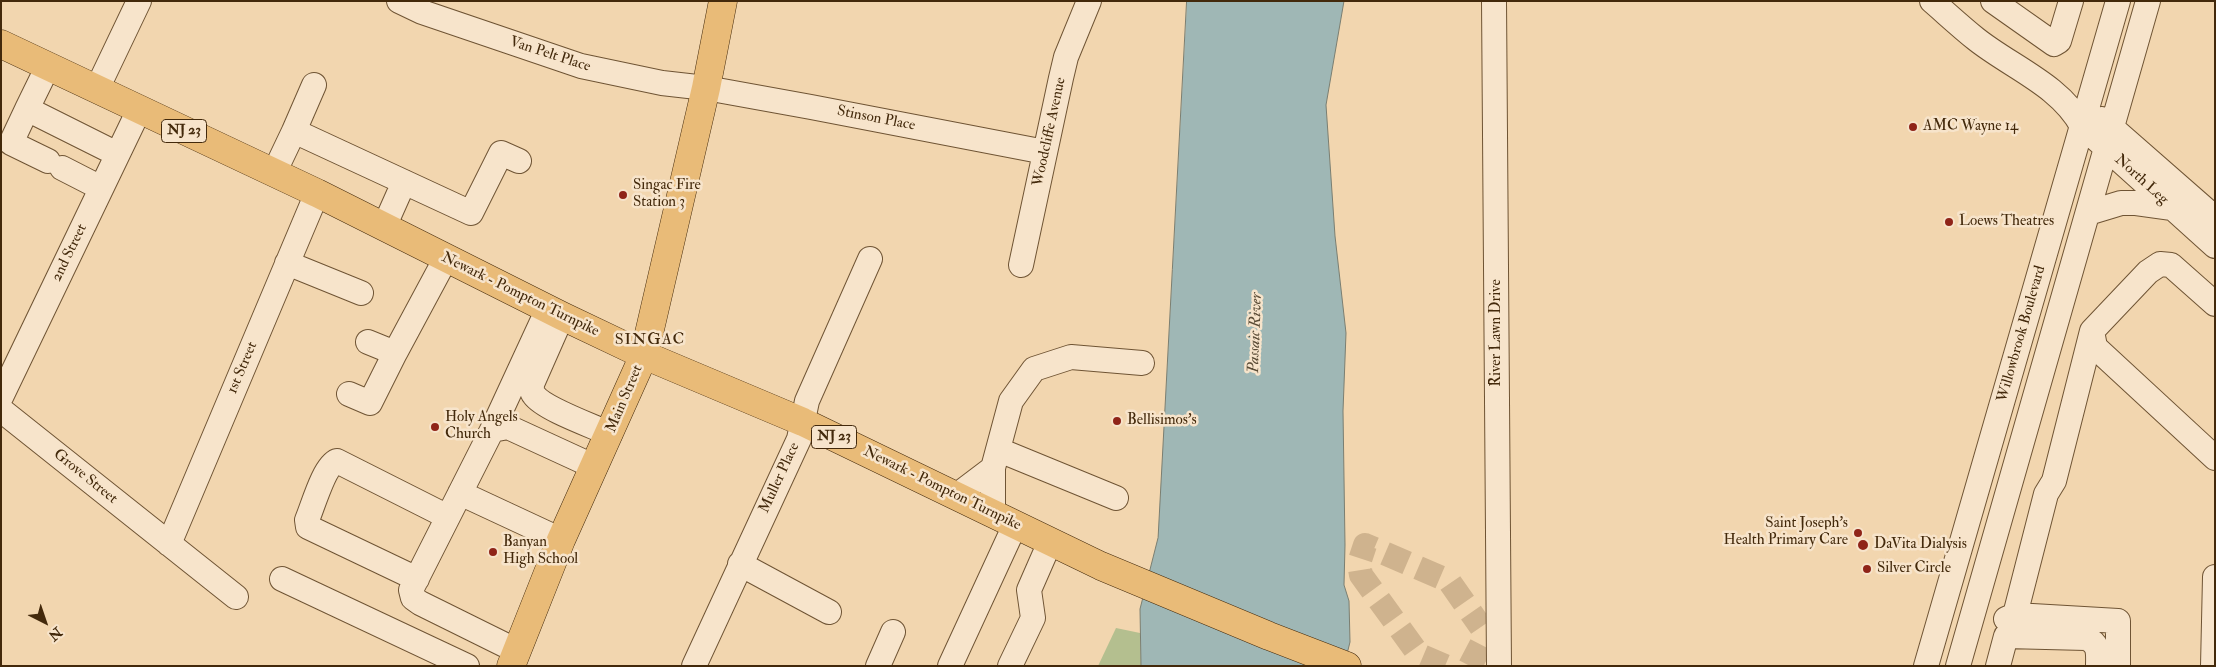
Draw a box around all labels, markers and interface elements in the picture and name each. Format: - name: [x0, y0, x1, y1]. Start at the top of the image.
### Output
- street label: Van Pelt Place: [507, 33, 593, 77]
- street label: Woodcliffe Avenue: [1030, 76, 1070, 188]
- street label: Stinson Place: [835, 103, 917, 135]
- place label: AMC Wayne 14: [1923, 118, 2018, 136]
- road number: NJ 23: [162, 120, 206, 142]
- marker: AMC Wayne 14: [1907, 121, 1919, 133]
- street label: North Leg: [2110, 151, 2172, 209]
- place label: Singac Fire Station 3: [633, 177, 701, 212]
- marker: Singac Fire Station 3: [617, 189, 629, 201]
- place label: Loews Theatres: [1959, 213, 2054, 231]
- marker: Loews Theatres: [1943, 216, 1955, 228]
- street label: 2nd Street: [48, 221, 92, 285]
- street label: Newark - Pompton Turnpike: [438, 249, 602, 341]
- street label: Willowbrook Boulevard: [1994, 264, 2050, 404]
- street label: River Lawn Drive: [1488, 279, 1506, 387]
- water label: Passaic River: [1245, 292, 1267, 374]
- district label: SINGAC: [614, 331, 686, 351]
- street label: 1st Street: [224, 339, 262, 397]
- street label: Main Street: [603, 363, 647, 435]
- place label: Holy Angels Church: [445, 409, 518, 444]
- place label: Bellisimos's: [1127, 412, 1197, 430]
- marker: Bellisimos's: [1111, 415, 1123, 427]
- marker: Holy Angels Church: [429, 421, 441, 433]
- road number: NJ 23: [812, 426, 856, 448]
- street label: Muller Place: [756, 440, 804, 516]
- street label: Newark - Pompton Turnpike: [860, 443, 1024, 535]
- street label: Grove Street: [49, 446, 121, 508]
- place label: Saint Joseph's Health Primary Care: [1724, 515, 1848, 550]
- marker: Saint Joseph's Health Primary Care: [1852, 527, 1864, 539]
- place label: Banyan High School: [503, 534, 578, 569]
- place label: DaVita Dialysis: [1874, 536, 1967, 554]
- marker: DaVita Dialysis: [1856, 538, 1870, 552]
- marker: Banyan High School: [487, 546, 499, 558]
- place label: Silver Circle: [1877, 560, 1951, 578]
- marker: Silver Circle: [1861, 563, 1873, 575]
- north arrow: [20, 597, 70, 647]
- text: N: [45, 623, 65, 644]

